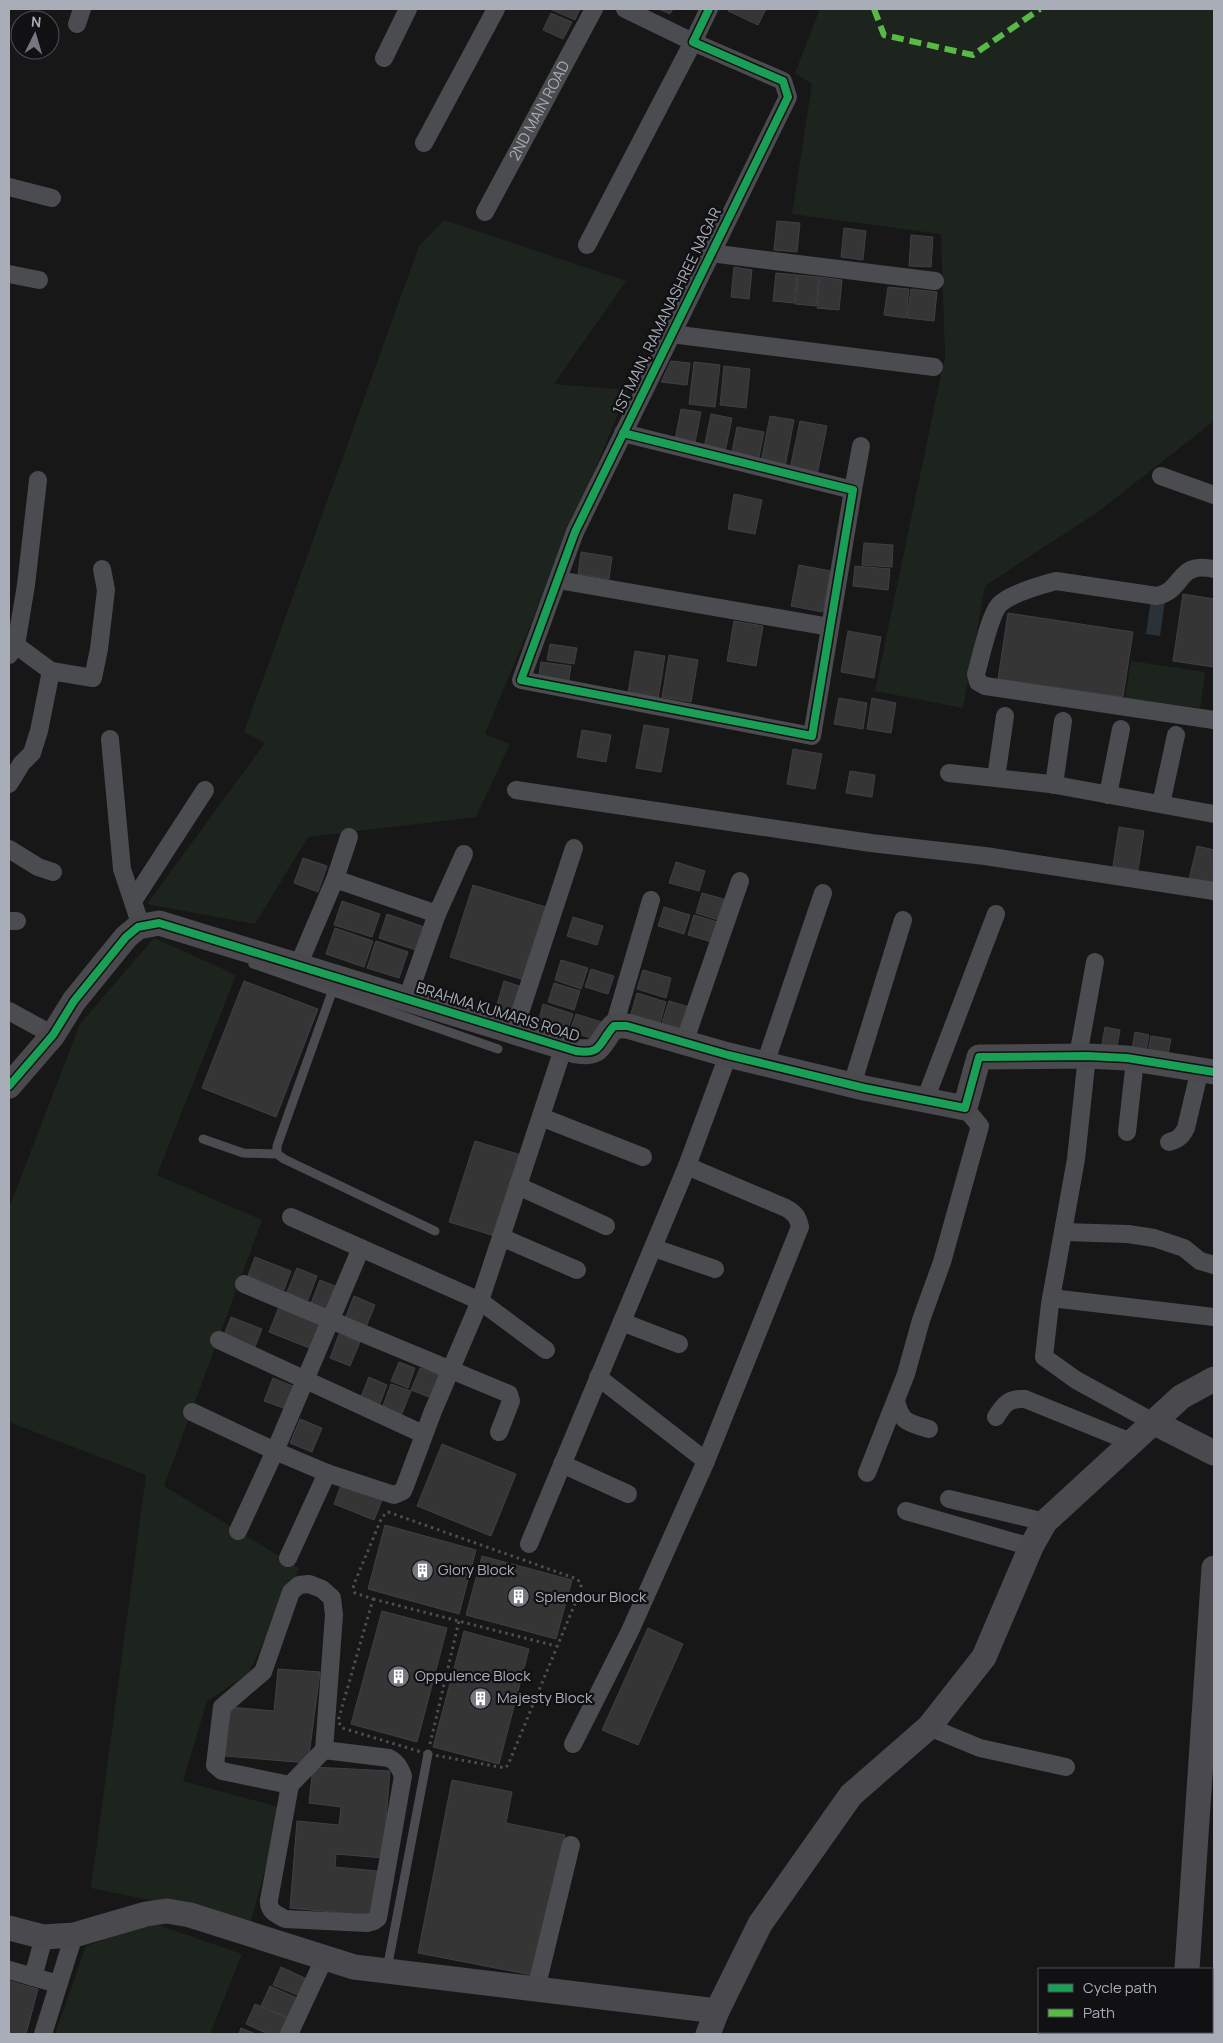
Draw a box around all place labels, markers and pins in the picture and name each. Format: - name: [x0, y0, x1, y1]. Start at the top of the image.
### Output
- building icon: Glory Block: [410, 1558, 434, 1582]
- place label: Glory Block: [438, 1559, 515, 1580]
- building icon: Splendour Block: [507, 1585, 531, 1609]
- place label: Splendour Block: [535, 1586, 647, 1607]
- building icon: Oppulence Block: [387, 1664, 411, 1688]
- place label: Oppulence Block: [415, 1665, 531, 1686]
- building icon: Majesty Block: [469, 1686, 493, 1710]
- place label: Majesty Block: [497, 1687, 593, 1708]

